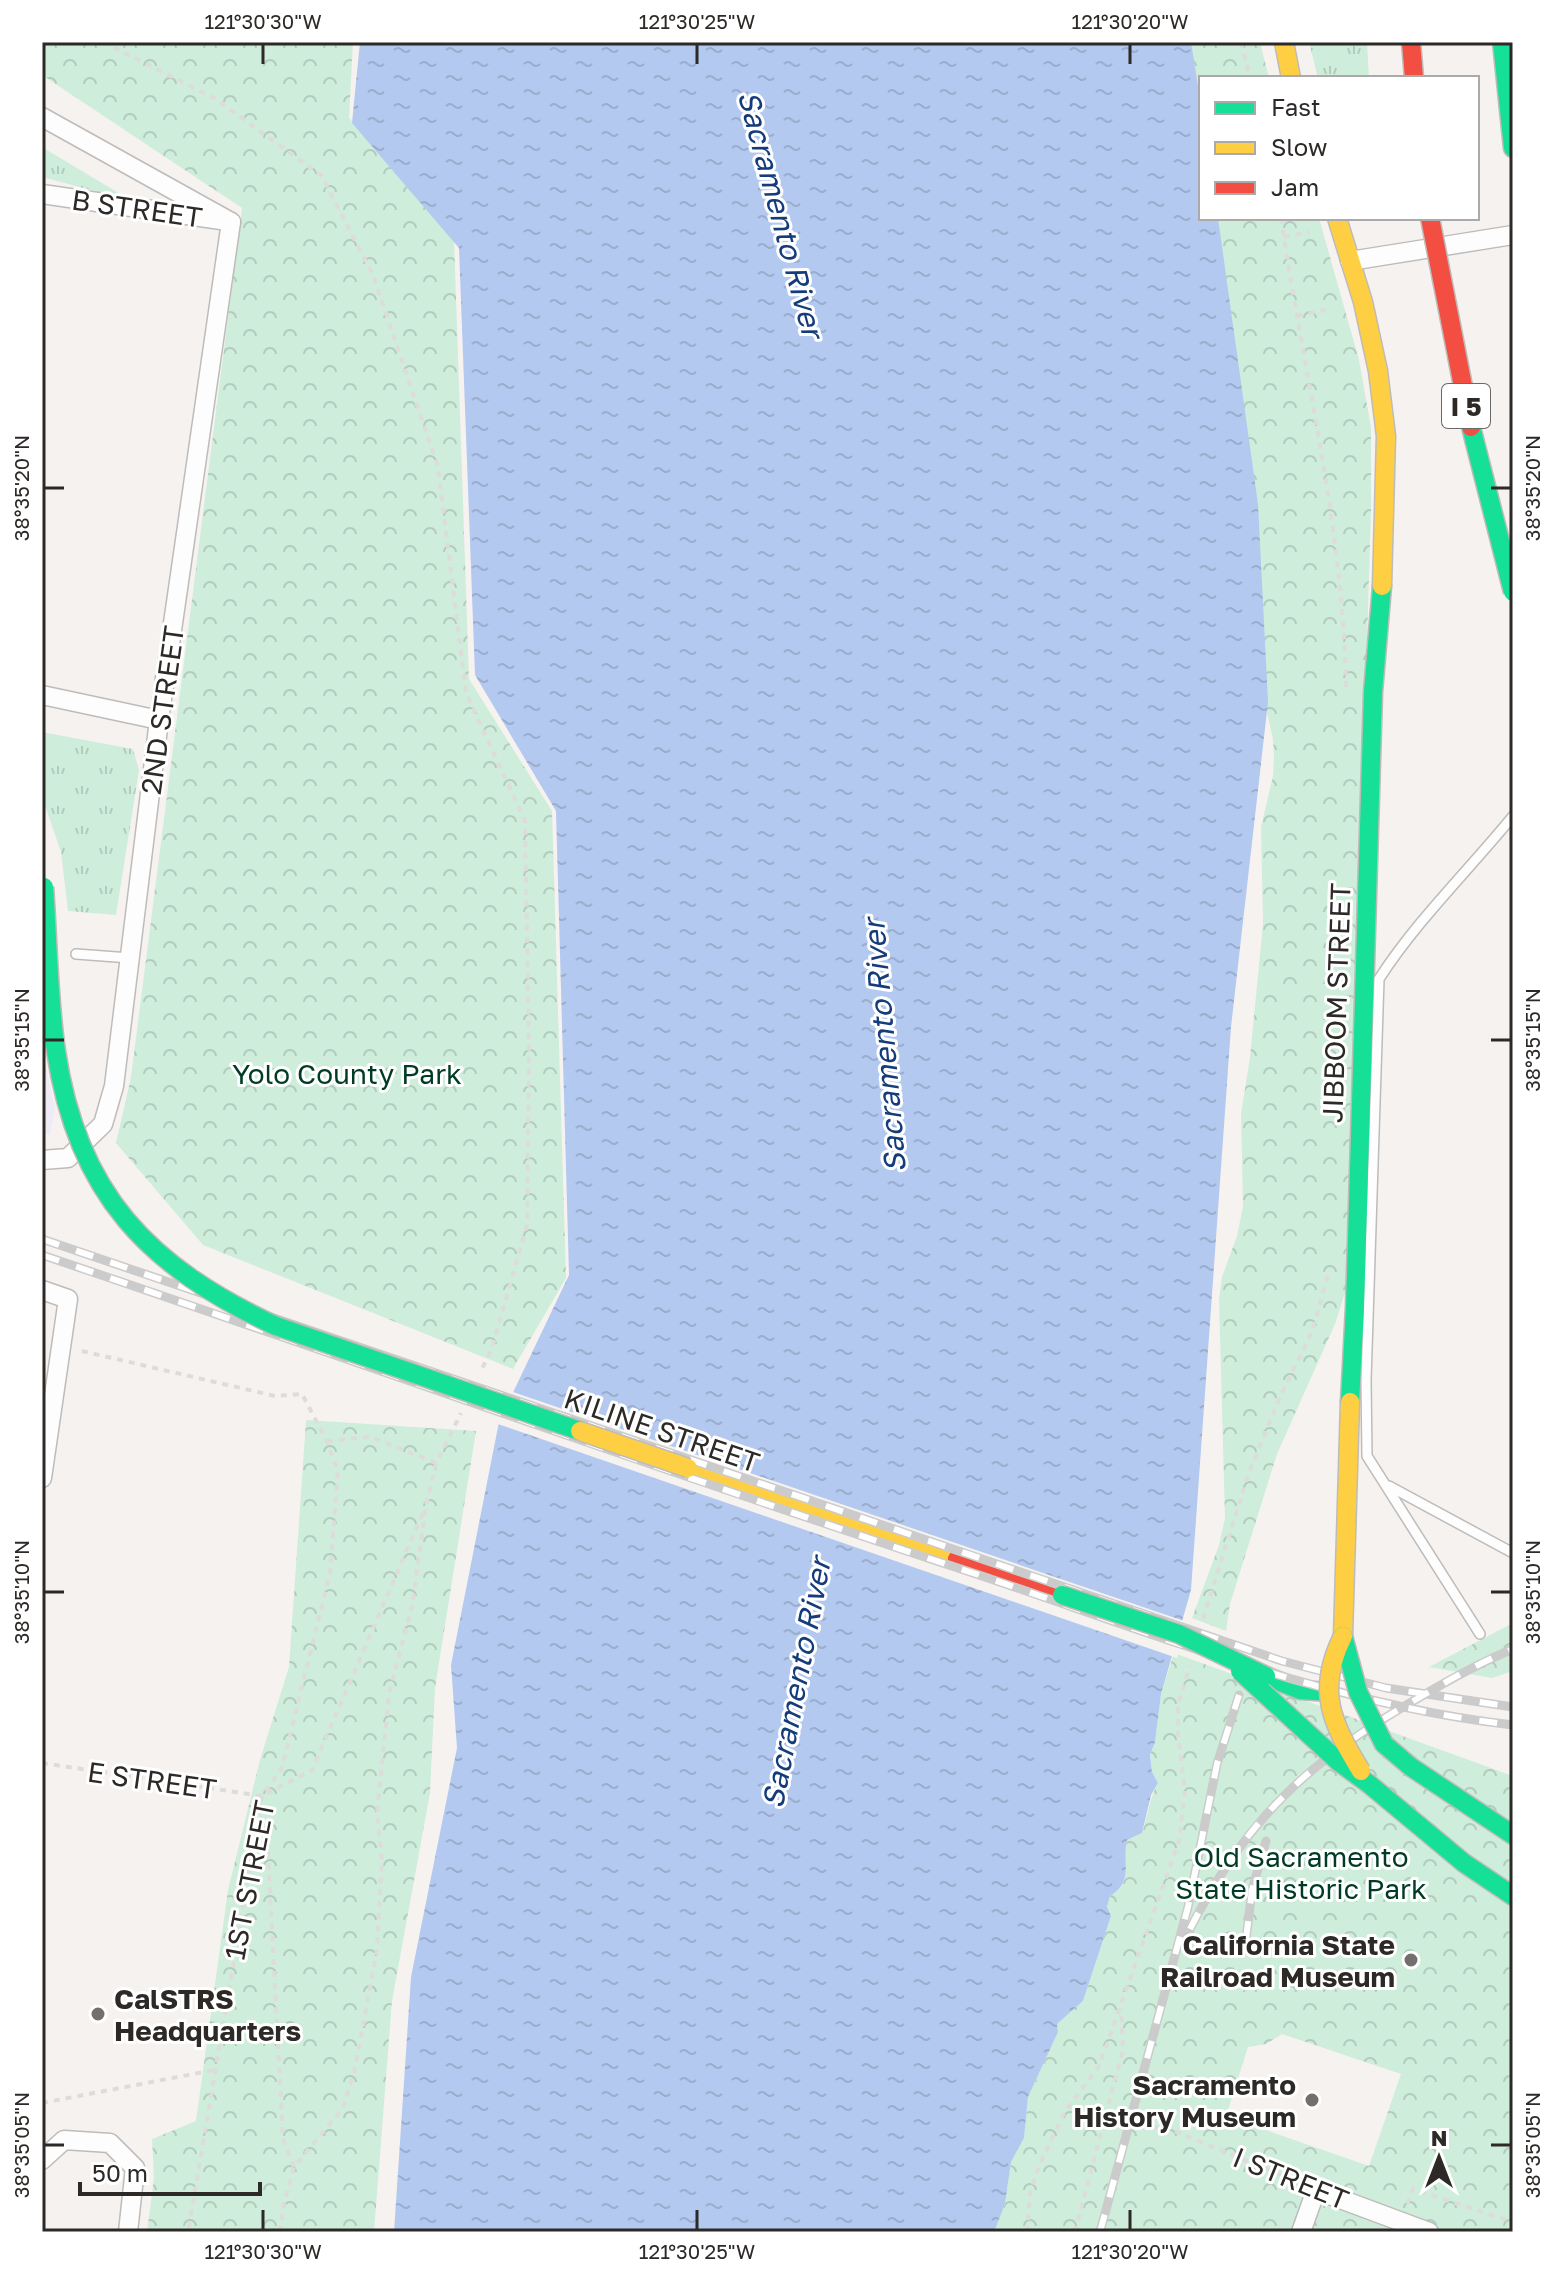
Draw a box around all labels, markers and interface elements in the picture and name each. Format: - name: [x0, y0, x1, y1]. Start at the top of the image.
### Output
- text: 121°30'30"W: [204, 9, 322, 33]
- text: 121°30'25"W: [639, 9, 755, 33]
- text: 121°30'20"W: [1071, 9, 1189, 33]
- legend: [1199, 76, 1479, 220]
- water label: Sacramento River: [731, 87, 832, 346]
- text: Fast: [1271, 92, 1321, 121]
- text: Slow: [1271, 132, 1327, 161]
- text: Jam: [1271, 172, 1319, 201]
- street label: B STREET: [70, 183, 204, 233]
- road number: I 5: [1442, 384, 1490, 428]
- text: 38°35'20"N: [9, 435, 33, 541]
- text: 38°35'20"N: [1520, 435, 1544, 541]
- street label: 2ND STREET: [134, 624, 190, 796]
- street label: JIBBOOM STREET: [1315, 882, 1357, 1124]
- water label: Sacramento River: [855, 914, 913, 1174]
- text: 38°35'15"N: [9, 988, 33, 1092]
- text: 38°35'15"N: [1520, 988, 1544, 1092]
- park label: Yolo County Park: [232, 1057, 462, 1090]
- street label: KILINE STREET: [560, 1381, 764, 1479]
- text: 38°35'10"N: [9, 1540, 33, 1644]
- text: 38°35'10"N: [1520, 1540, 1544, 1644]
- water label: Sacramento River: [754, 1551, 839, 1811]
- street label: E STREET: [85, 1755, 219, 1805]
- street label: 1ST STREET: [217, 1798, 281, 1962]
- park label: Old Sacramento State Historic Park: [1175, 1840, 1427, 1905]
- place label: California State Railroad Museum: [1160, 1928, 1395, 1993]
- marker: California State Railroad Museum: [1402, 1951, 1420, 1969]
- place label: CalSTRS Headquarters: [114, 1982, 301, 2047]
- marker: CalSTRS Headquarters: [89, 2005, 107, 2023]
- place label: Sacramento History Museum: [1073, 2068, 1296, 2133]
- marker: Sacramento History Museum: [1303, 2091, 1321, 2109]
- text: 38°35'05"N: [9, 2092, 33, 2198]
- text: 38°35'05"N: [1520, 2092, 1544, 2198]
- north arrow: [1399, 2118, 1479, 2198]
- text: N: [1431, 2124, 1447, 2151]
- street label: I STREET: [1228, 2140, 1354, 2216]
- scale bar: [80, 2146, 260, 2196]
- text: 50 m: [92, 2158, 148, 2187]
- text: 121°30'30"W: [204, 2239, 322, 2263]
- text: 121°30'25"W: [639, 2239, 755, 2263]
- text: 121°30'20"W: [1071, 2239, 1189, 2263]

